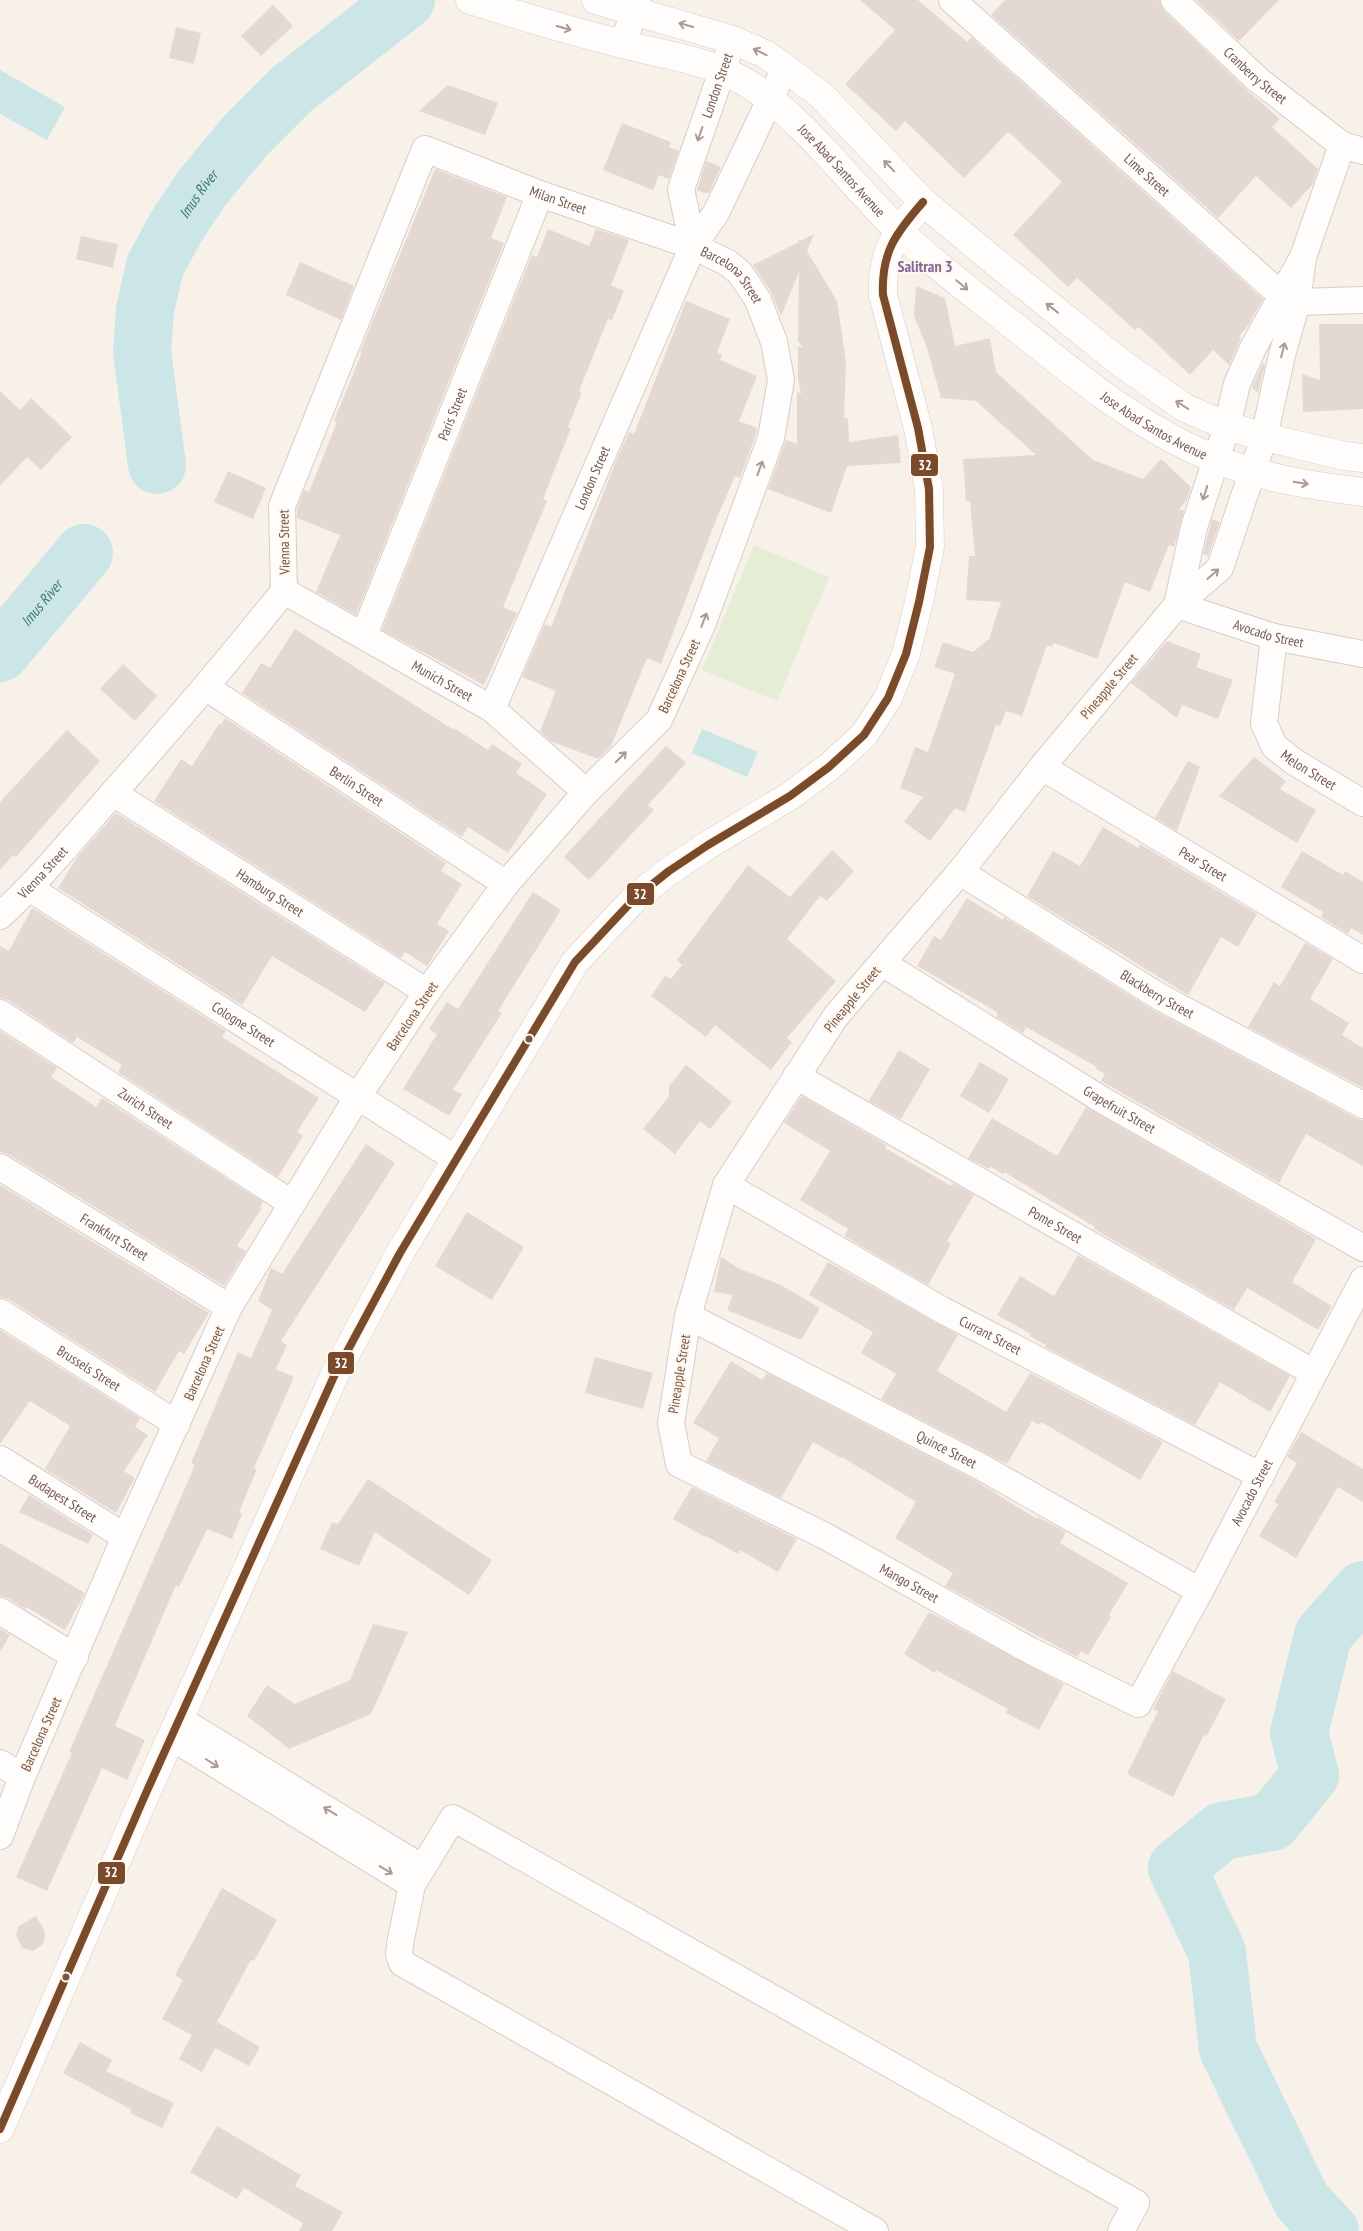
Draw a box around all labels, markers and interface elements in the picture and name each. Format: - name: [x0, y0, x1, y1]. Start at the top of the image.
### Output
- one-way arrow: [679, 20, 695, 30]
- one-way arrow: [556, 24, 572, 33]
- street label: Cranberry Street: [1220, 43, 1291, 108]
- one-way arrow: [753, 47, 768, 56]
- street label: London Street: [698, 50, 737, 120]
- street label: Jose Abad Santos Avenue: [794, 119, 889, 221]
- one-way arrow: [695, 125, 705, 141]
- street label: Lime Street: [1120, 150, 1174, 200]
- one-way arrow: [884, 161, 896, 173]
- water label: Imus River: [174, 165, 223, 222]
- street label: Milan Street: [527, 182, 589, 218]
- street label: Barcelona Street: [698, 242, 767, 306]
- district label: Salitran 3: [897, 256, 953, 276]
- one-way arrow: [955, 279, 968, 290]
- one-way arrow: [1046, 303, 1059, 314]
- one-way arrow: [1279, 342, 1289, 358]
- street label: Paris Street: [434, 385, 471, 443]
- street label: Jose Abad Santos Avenue: [1097, 387, 1210, 464]
- one-way arrow: [1176, 400, 1190, 410]
- street label: London Street: [571, 443, 614, 512]
- line badge: 32: [910, 453, 939, 477]
- text: 32: [918, 456, 932, 474]
- one-way arrow: [756, 461, 765, 476]
- one-way arrow: [1293, 479, 1309, 489]
- one-way arrow: [1200, 485, 1209, 501]
- street label: Vienna Street: [274, 509, 294, 576]
- one-way arrow: [1206, 569, 1219, 580]
- water label: Imus River: [17, 574, 67, 630]
- one-way arrow: [699, 613, 709, 628]
- street label: Avocado Street: [1231, 615, 1305, 652]
- street label: Barcelona Street: [654, 636, 704, 716]
- street label: Pineapple Street: [1076, 649, 1142, 722]
- street label: Munich Street: [409, 656, 476, 705]
- street label: Melon Street: [1277, 746, 1340, 794]
- one-way arrow: [615, 751, 627, 764]
- street label: Berlin Street: [326, 762, 387, 810]
- street label: Vienna Street: [13, 842, 72, 903]
- street label: Pear Street: [1176, 842, 1231, 885]
- street label: Hamburg Street: [233, 865, 307, 921]
- line badge: 32: [626, 882, 655, 906]
- text: 32: [633, 885, 647, 903]
- street label: Pineapple Street: [820, 962, 884, 1036]
- street label: Blackberry Street: [1117, 966, 1197, 1023]
- street label: Barcelona Street: [382, 978, 442, 1054]
- street label: Cologne Street: [208, 997, 279, 1051]
- unlabelled marker: [524, 1034, 534, 1044]
- street label: Grapefruit Street: [1080, 1081, 1159, 1137]
- street label: Zurich Street: [115, 1084, 177, 1133]
- street label: Pome Street: [1025, 1202, 1086, 1247]
- street label: Frankfurt Street: [77, 1209, 152, 1265]
- street label: Currant Street: [956, 1312, 1025, 1359]
- street label: Barcelona Street: [180, 1323, 228, 1403]
- street label: Pineapple Street: [664, 1333, 694, 1415]
- street label: Brussels Street: [54, 1341, 124, 1395]
- line badge: 32: [327, 1351, 355, 1375]
- text: 32: [334, 1354, 348, 1372]
- street label: Quince Street: [913, 1426, 980, 1472]
- street label: Avocado Street: [1227, 1456, 1277, 1529]
- street label: Budapest Street: [25, 1470, 100, 1526]
- street label: Mango Street: [877, 1559, 942, 1607]
- street label: Barcelona Street: [17, 1694, 65, 1774]
- one-way arrow: [205, 1758, 219, 1768]
- one-way arrow: [323, 1805, 337, 1815]
- line badge: 32: [97, 1861, 126, 1885]
- text: 32: [104, 1863, 118, 1881]
- one-way arrow: [379, 1865, 393, 1875]
- unlabelled marker: [61, 1972, 71, 1982]

